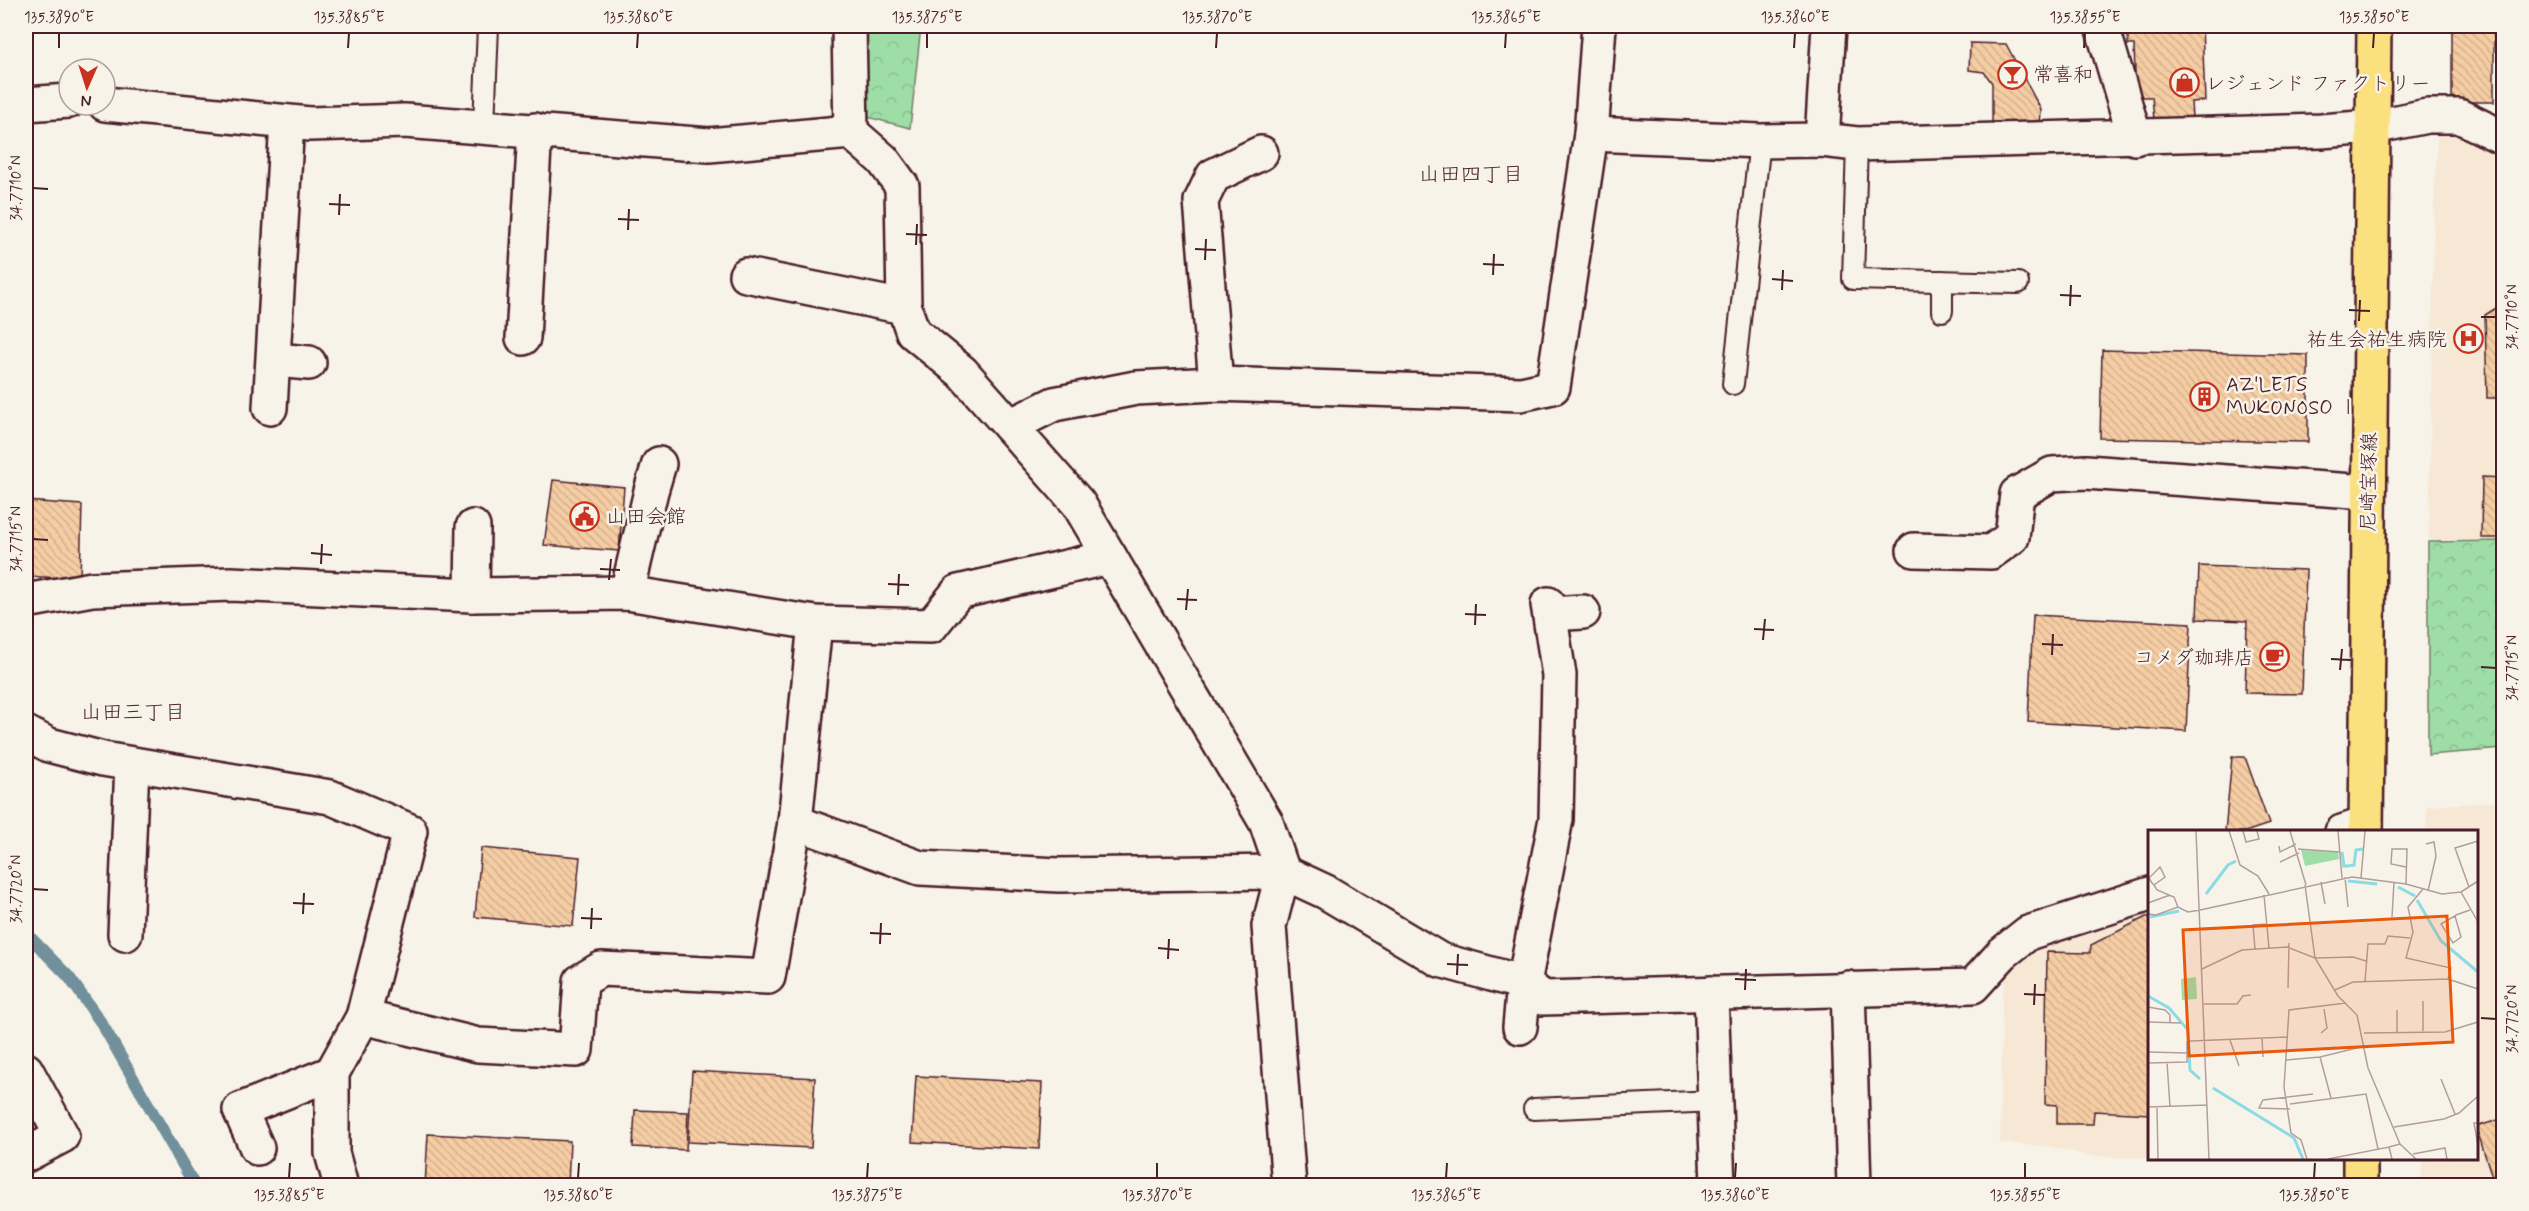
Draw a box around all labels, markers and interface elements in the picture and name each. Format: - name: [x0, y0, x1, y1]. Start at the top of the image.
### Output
- text: 135.3890°E: [24, 8, 94, 28]
- text: 135.3885°E: [314, 8, 385, 28]
- text: 135.3880°E: [603, 8, 673, 28]
- text: 135.3875°E: [891, 8, 963, 28]
- text: 135.3870°E: [1182, 8, 1252, 28]
- text: 135.3865°E: [1471, 8, 1541, 28]
- text: 135.3860°E: [1760, 8, 1830, 28]
- text: 135.3855°E: [2049, 8, 2121, 28]
- text: 135.3850°E: [2339, 8, 2409, 28]
- north arrow: [57, 57, 117, 117]
- bar icon: 常喜和: [1996, 58, 2028, 90]
- place label: 常喜和: [2033, 62, 2093, 89]
- shop icon: レジェンド ファクトリー: [2168, 67, 2200, 99]
- place label: レジェンド ファクトリー: [2205, 71, 2430, 98]
- text: N: [80, 90, 92, 111]
- text: 34.7710°N: [7, 155, 27, 221]
- district label: 山田四丁目: [1419, 161, 1524, 189]
- text: 34.7710°N: [2503, 284, 2523, 350]
- hospital icon: 祐生会祐生病院: [2452, 323, 2484, 355]
- place label: 祐生会祐生病院: [2307, 327, 2447, 354]
- place label: AZ'LETS MUKONOSO Ⅰ: [2226, 372, 2358, 422]
- building icon: AZ'LETS MUKONOSO Ⅰ: [2189, 380, 2221, 412]
- street label: 尼崎宝塚線: [2355, 432, 2384, 532]
- public building icon: 山田会館: [569, 500, 601, 532]
- place label: 山田会館: [606, 504, 686, 531]
- text: 34.7715°N: [7, 506, 27, 572]
- text: 34.7715°N: [2503, 635, 2523, 701]
- cafe icon: コメダ珈琲店: [2259, 641, 2291, 673]
- place label: コメダ珈琲店: [2134, 645, 2254, 672]
- district label: 山田三丁目: [81, 699, 186, 727]
- inset map: [2148, 830, 2478, 1160]
- text: 34.7720°N: [7, 855, 27, 923]
- text: 34.7720°N: [2503, 985, 2523, 1053]
- text: 135.3885°E: [254, 1186, 325, 1206]
- text: 135.3880°E: [543, 1186, 613, 1206]
- text: 135.3875°E: [831, 1186, 903, 1206]
- text: 135.3870°E: [1122, 1186, 1192, 1206]
- text: 135.3865°E: [1411, 1186, 1481, 1206]
- text: 135.3860°E: [1700, 1186, 1770, 1206]
- text: 135.3855°E: [1989, 1186, 2061, 1206]
- text: 135.3850°E: [2279, 1186, 2349, 1206]

